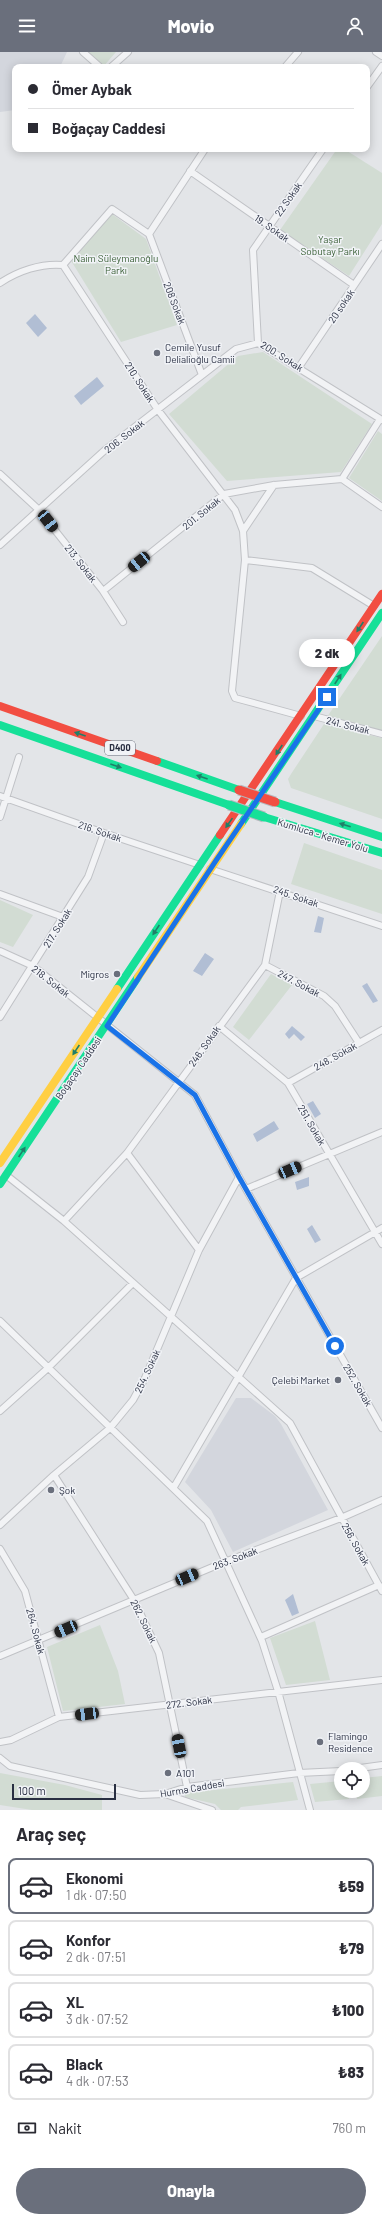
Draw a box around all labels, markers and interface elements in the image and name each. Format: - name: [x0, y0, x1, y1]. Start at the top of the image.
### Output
- icon: menu: [16, 15, 38, 37]
- text: Movio: [168, 15, 214, 37]
- icon: person: [344, 15, 366, 37]
- text: Ömer Aybak: [52, 80, 132, 98]
- text: Boğaçay Caddesi: [52, 119, 165, 137]
- street label: 22 Sokak: [272, 180, 304, 218]
- street label: 19. Sokak: [252, 212, 292, 244]
- park label: Yaşar Sobutay Parkı: [300, 233, 360, 257]
- park label: Naim Süleymanoğlu Parkı: [74, 252, 158, 276]
- street label: 208 Sokak: [161, 280, 189, 326]
- street label: 20 sokak: [325, 287, 357, 325]
- street label: 200. Sokak: [259, 338, 305, 374]
- place label: Cemile Yusuf Delialioğlu Camii: [165, 341, 235, 365]
- marker: Cemile Yusuf Delialioğlu Camii: [152, 348, 162, 358]
- street label: 210. Sokak: [123, 360, 157, 404]
- street label: 206. Sokak: [102, 417, 146, 455]
- street label: 201. Sokak: [180, 494, 222, 532]
- car: [36, 508, 60, 534]
- street label: 213. Sokak: [62, 542, 100, 584]
- car: [126, 550, 152, 574]
- one-way arrow: [356, 622, 364, 632]
- callout: 2 dk: [299, 639, 355, 667]
- text: 2 dk: [315, 645, 339, 661]
- one-way arrow: [335, 673, 342, 685]
- route end: [318, 688, 336, 706]
- street label: 241. Sokak: [325, 714, 371, 736]
- one-way arrow: [73, 731, 85, 737]
- road number: D400: [105, 741, 135, 755]
- one-way arrow: [275, 744, 282, 755]
- one-way arrow: [111, 763, 123, 769]
- one-way arrow: [196, 774, 208, 780]
- street label: Kumluca - Kemer Yolu: [276, 815, 370, 855]
- street label: 216. Sokak: [77, 818, 123, 844]
- one-way arrow: [225, 818, 233, 828]
- one-way arrow: [339, 822, 351, 828]
- street label: 245. Sokak: [272, 883, 320, 909]
- street label: 217. Sokak: [40, 906, 74, 950]
- one-way arrow: [152, 925, 160, 936]
- street label: 218. Sokak: [30, 962, 72, 1000]
- street label: 247. Sokak: [276, 967, 322, 999]
- place label: Migros: [81, 968, 109, 980]
- marker: Migros: [112, 969, 122, 979]
- street label: 246. Sokak: [186, 1023, 222, 1069]
- street label: Boğaçay Caddesi: [53, 1034, 103, 1102]
- street label: 248. Sokak: [311, 1039, 359, 1073]
- one-way arrow: [72, 1045, 80, 1056]
- street label: 251. Sokak: [296, 1103, 328, 1147]
- one-way arrow: [18, 1147, 26, 1157]
- car: [277, 1160, 303, 1180]
- route start: [326, 1337, 344, 1355]
- street label: 254. Sokak: [132, 1347, 162, 1395]
- street label: 252. Sokak: [341, 1362, 375, 1408]
- place label: Çelebi Market: [272, 1374, 330, 1386]
- marker: Çelebi Market: [333, 1375, 343, 1385]
- place label: Şok: [59, 1484, 75, 1496]
- marker: Şok: [46, 1485, 56, 1495]
- street label: 256. Sokak: [339, 1521, 373, 1567]
- street label: 263. Sokak: [211, 1544, 259, 1572]
- car: [174, 1567, 200, 1587]
- street label: 262. Sokak: [128, 1597, 160, 1645]
- street label: 264. Sokak: [24, 1607, 48, 1655]
- car: [53, 1619, 79, 1639]
- street label: 272. Sokak: [165, 1693, 213, 1711]
- car: [74, 1707, 100, 1721]
- place label: Flamingo Residence: [328, 1730, 373, 1754]
- car: [171, 1733, 187, 1759]
- marker: Flamingo Residence: [315, 1737, 325, 1747]
- map controls: [334, 1762, 370, 1798]
- button: locate: [334, 1762, 370, 1798]
- place label: A101: [176, 1767, 194, 1779]
- marker: A101: [163, 1768, 173, 1778]
- street label: Hurma Caddesi: [159, 1776, 225, 1800]
- scale bar: [12, 1782, 116, 1801]
- text: 100 m: [18, 1784, 46, 1797]
- text: Araç seç: [16, 1823, 86, 1845]
- icon: car: [18, 1868, 54, 1904]
- text: Ekonomi: [66, 1869, 123, 1887]
- text: ₺59: [338, 1877, 364, 1895]
- text: 1 dk · 07:50: [66, 1887, 127, 1903]
- icon: car: [18, 1930, 54, 1966]
- text: Konfor: [66, 1931, 111, 1949]
- text: ₺79: [339, 1939, 364, 1957]
- text: 2 dk · 07:51: [66, 1949, 126, 1965]
- icon: car: [18, 1992, 54, 2028]
- text: XL: [66, 1993, 84, 2011]
- text: ₺100: [332, 2001, 364, 2019]
- text: 3 dk · 07:52: [66, 2011, 128, 2027]
- icon: car: [18, 2054, 54, 2090]
- text: Black: [66, 2055, 103, 2073]
- text: ₺83: [338, 2063, 364, 2081]
- text: 4 dk · 07:53: [66, 2073, 129, 2089]
- icon: cash: [16, 2117, 38, 2139]
- text: Nakit: [48, 2119, 82, 2137]
- text: 760 m: [332, 2120, 366, 2136]
- button: Onayla: [16, 2168, 366, 2214]

